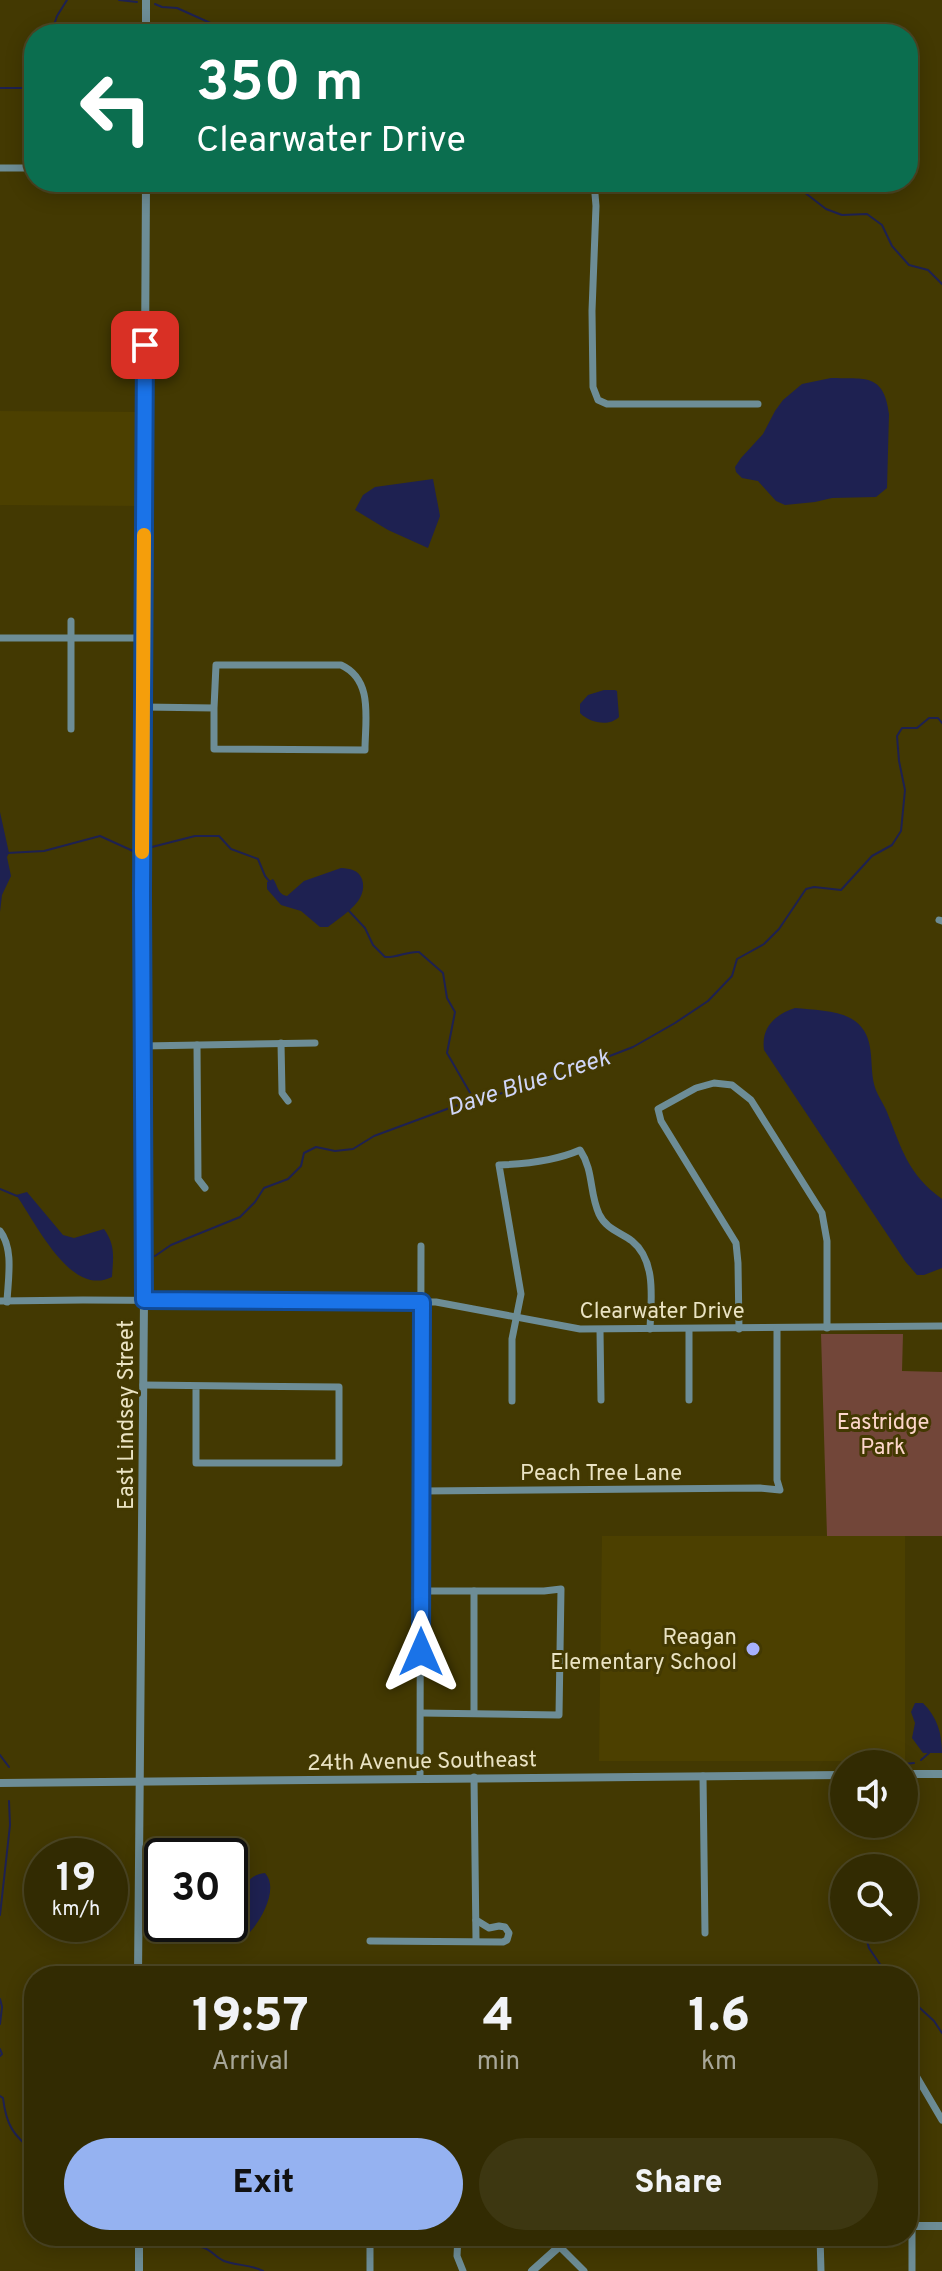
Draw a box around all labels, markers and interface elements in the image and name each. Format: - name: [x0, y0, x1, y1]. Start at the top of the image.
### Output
- text: 350 m: [196, 50, 364, 120]
- icon: left: [64, 56, 168, 160]
- text: Clearwater Drive: [196, 119, 466, 165]
- pin: [111, 311, 179, 379]
- icon: arrive: [123, 323, 167, 367]
- water label: Dave Blue Creek: [443, 1043, 615, 1124]
- street label: Clearwater Drive: [580, 1299, 744, 1326]
- street label: East Lindsey Street: [114, 1320, 141, 1510]
- park label: Eastridge Park: [837, 1410, 929, 1462]
- street label: Peach Tree Lane: [520, 1461, 682, 1488]
- position arrow: [379, 1610, 463, 1694]
- place label: Reagan Elementary School: [550, 1625, 737, 1677]
- marker: Reagan Elementary School: [744, 1640, 762, 1658]
- street label: 24th Avenue Southeast: [307, 1747, 537, 1778]
- map controls: [830, 1750, 918, 1942]
- button: sound: [830, 1750, 918, 1838]
- speed limit sign: 30: [144, 1838, 248, 1942]
- button: search: [830, 1854, 918, 1942]
- text: 19: [56, 1855, 96, 1905]
- text: km/h: [52, 1897, 100, 1923]
- text: 19:57: [192, 1988, 309, 2048]
- text: 4: [483, 1988, 514, 2048]
- text: 1.6: [688, 1988, 750, 2048]
- text: Arrival: [212, 2046, 289, 2079]
- text: min: [477, 2046, 520, 2079]
- text: km: [701, 2046, 737, 2079]
- button: Exit: [64, 2138, 463, 2230]
- button: Share: [479, 2138, 878, 2230]

